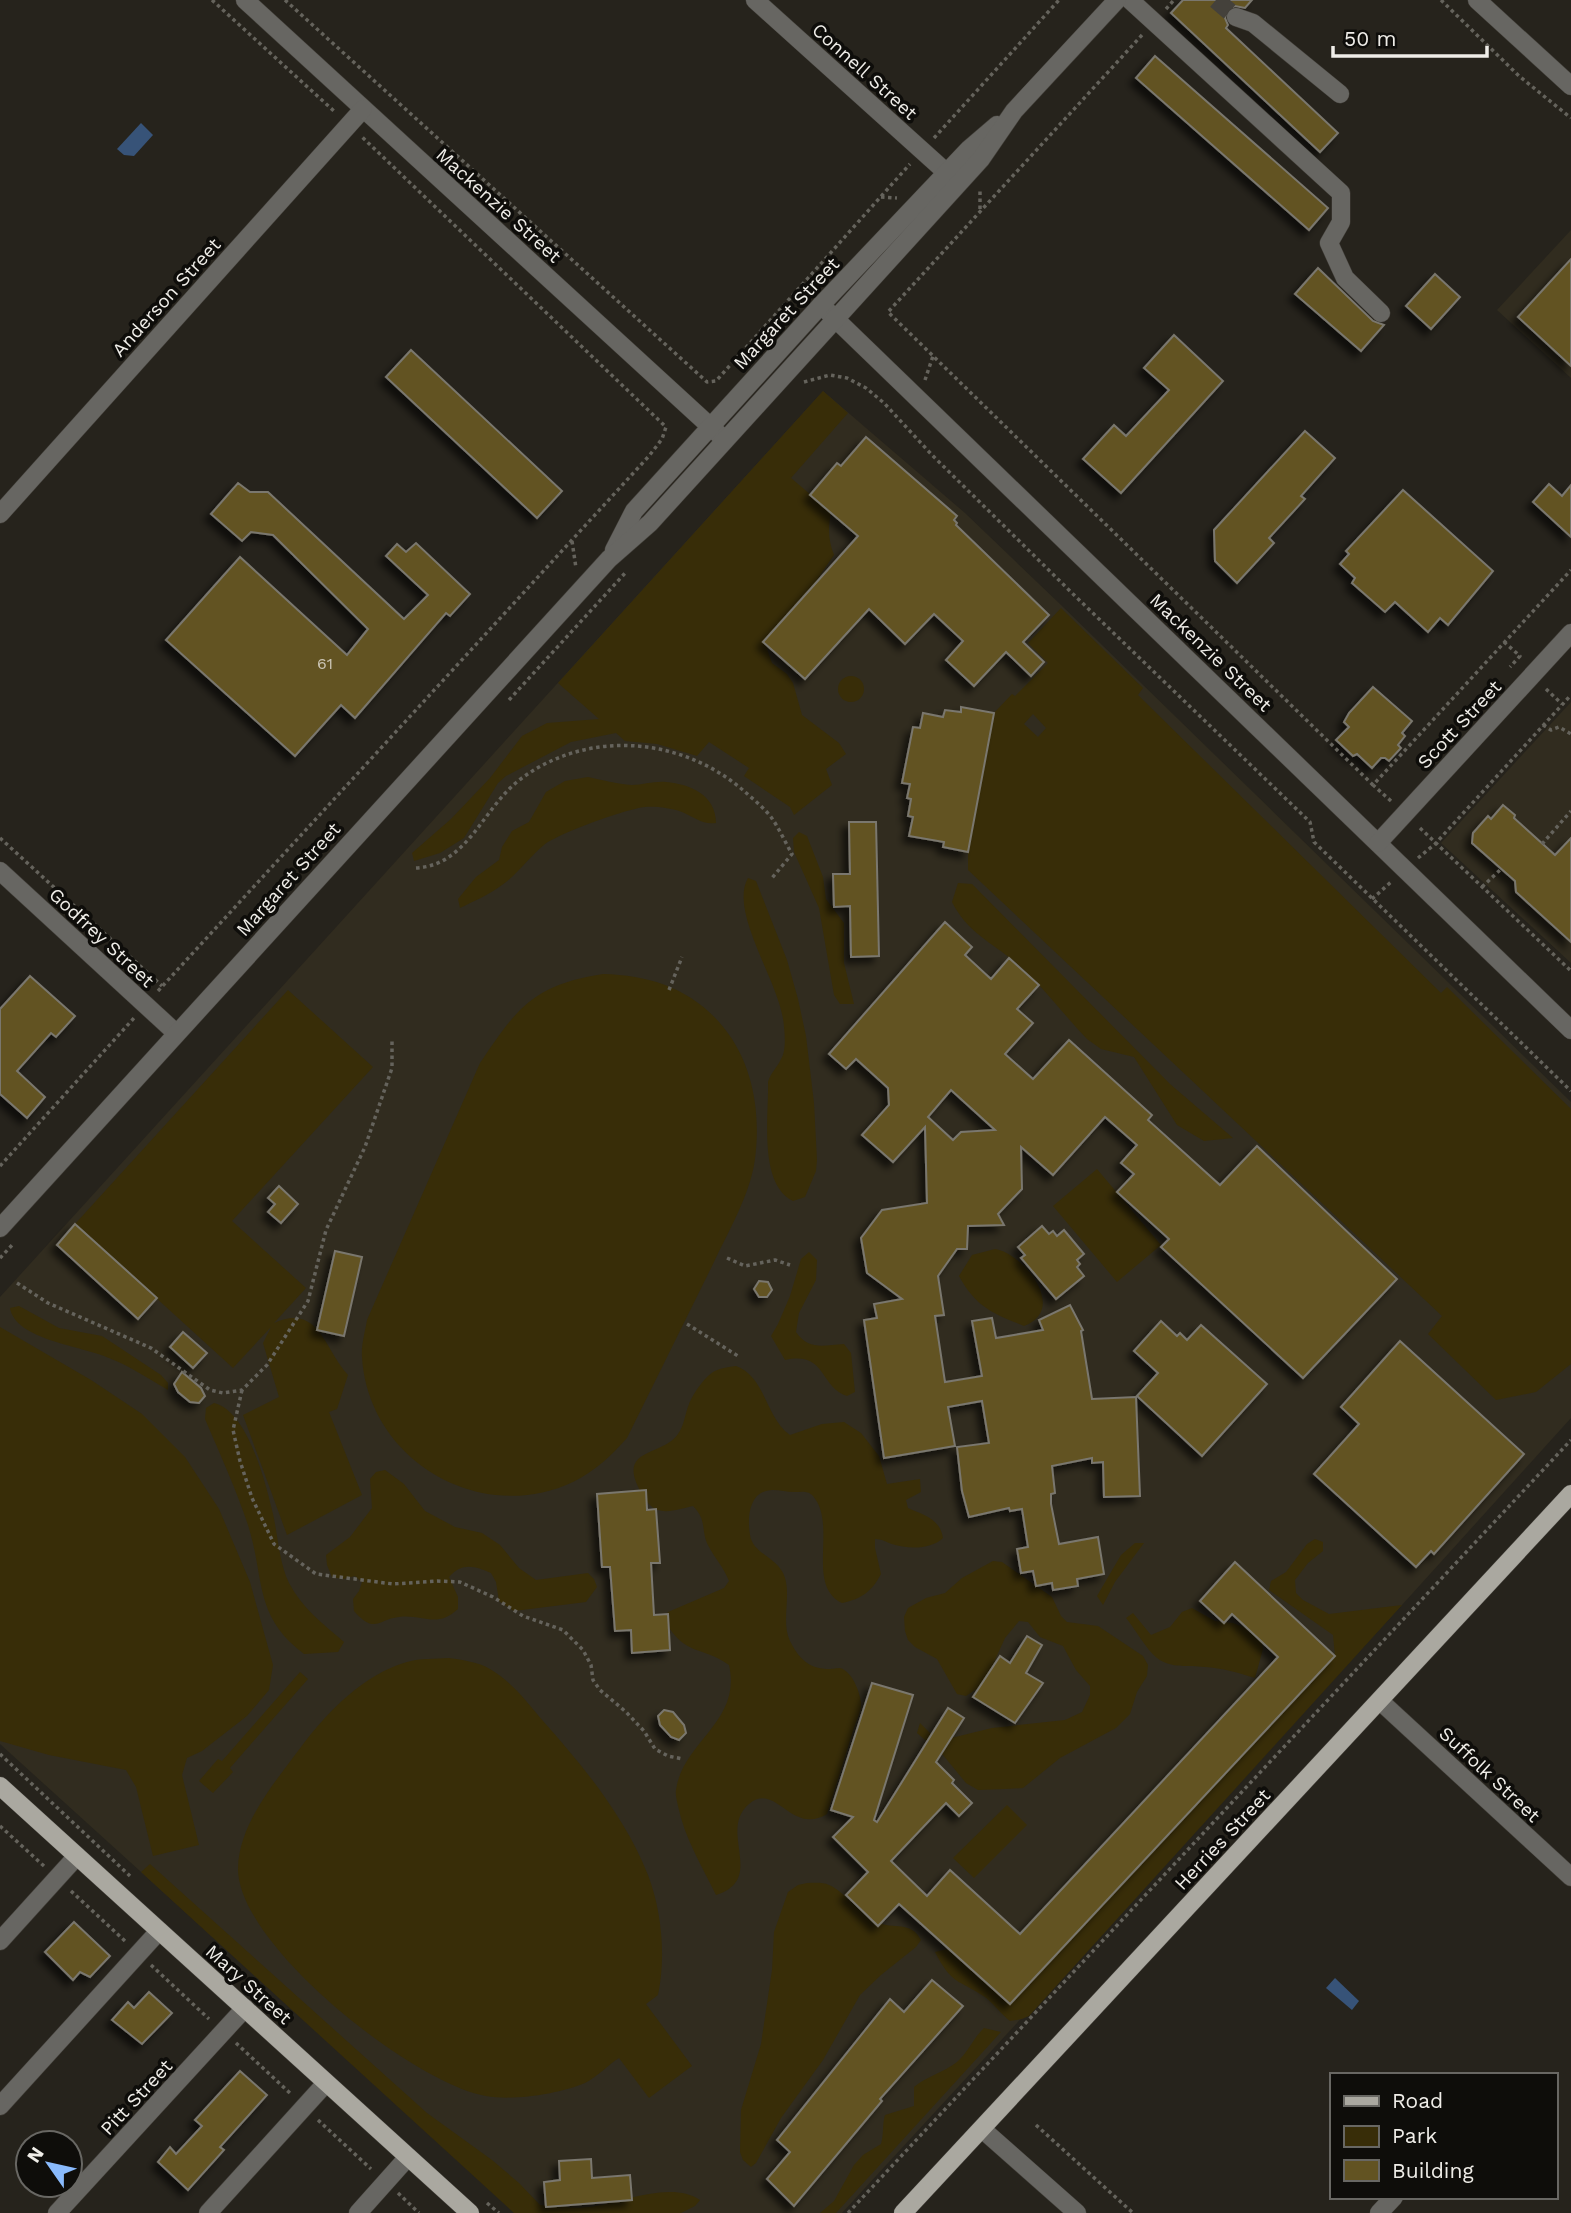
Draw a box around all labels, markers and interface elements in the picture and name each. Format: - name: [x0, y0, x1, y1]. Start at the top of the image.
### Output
- scale bar: [1333, 14, 1487, 58]
- street label: Connell Street: [807, 18, 922, 125]
- text: 50 m: [1344, 26, 1396, 51]
- street label: Mackenzie Street: [431, 143, 566, 268]
- street label: Anderson Street: [107, 233, 226, 361]
- street label: Margaret Street: [729, 253, 844, 374]
- street label: Mackenzie Street: [1145, 588, 1276, 716]
- house number: 61: [317, 654, 333, 673]
- street label: Scott Street: [1413, 675, 1506, 773]
- street label: Margaret Street: [231, 818, 345, 941]
- street label: Godfrey Street: [44, 883, 159, 992]
- street label: Suffolk Street: [1434, 1722, 1545, 1827]
- street label: Herries Street: [1170, 1784, 1275, 1895]
- street label: Mary Street: [201, 1940, 296, 2029]
- street label: Pitt Street: [96, 2055, 177, 2140]
- legend: [1330, 2073, 1557, 2199]
- text: Road: [1392, 2088, 1443, 2113]
- text: Park: [1392, 2123, 1437, 2148]
- north arrow: [14, 2129, 84, 2199]
- text: N: [22, 2143, 49, 2167]
- text: Building: [1392, 2158, 1474, 2183]

